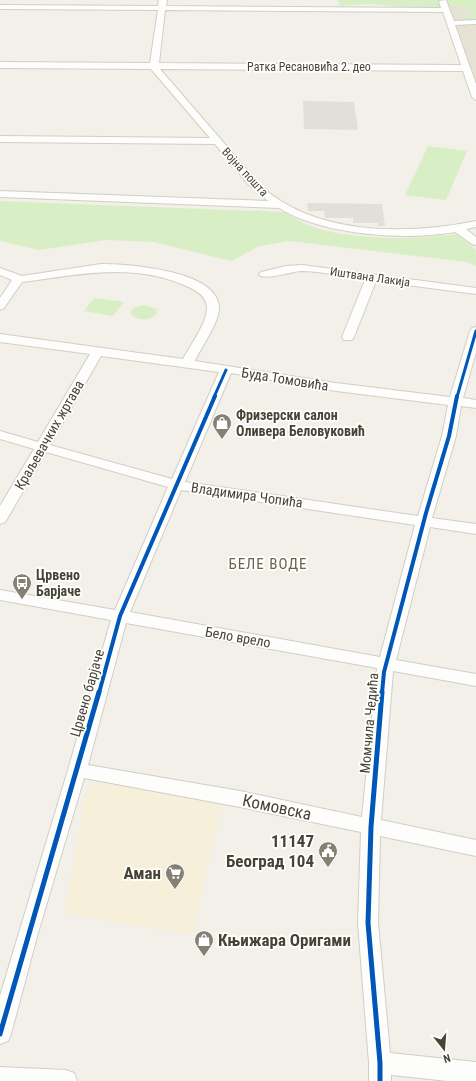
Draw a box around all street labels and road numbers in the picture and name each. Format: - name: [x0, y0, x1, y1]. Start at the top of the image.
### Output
- street label: Ратка Ресановића 2. део: [247, 60, 371, 74]
- street label: Војна пошта: [219, 145, 271, 199]
- street label: Иштвана Лакија: [329, 264, 411, 290]
- street label: Буда Томовића: [240, 364, 330, 394]
- street label: Краљевачких жртава: [11, 377, 87, 493]
- street label: Владимира Чопића: [190, 479, 304, 511]
- street label: Бело врело: [204, 623, 272, 651]
- street label: Црвено барјаче: [67, 647, 107, 739]
- street label: Момчила Чедића: [357, 672, 381, 774]
- street label: Комовска: [241, 790, 313, 824]

